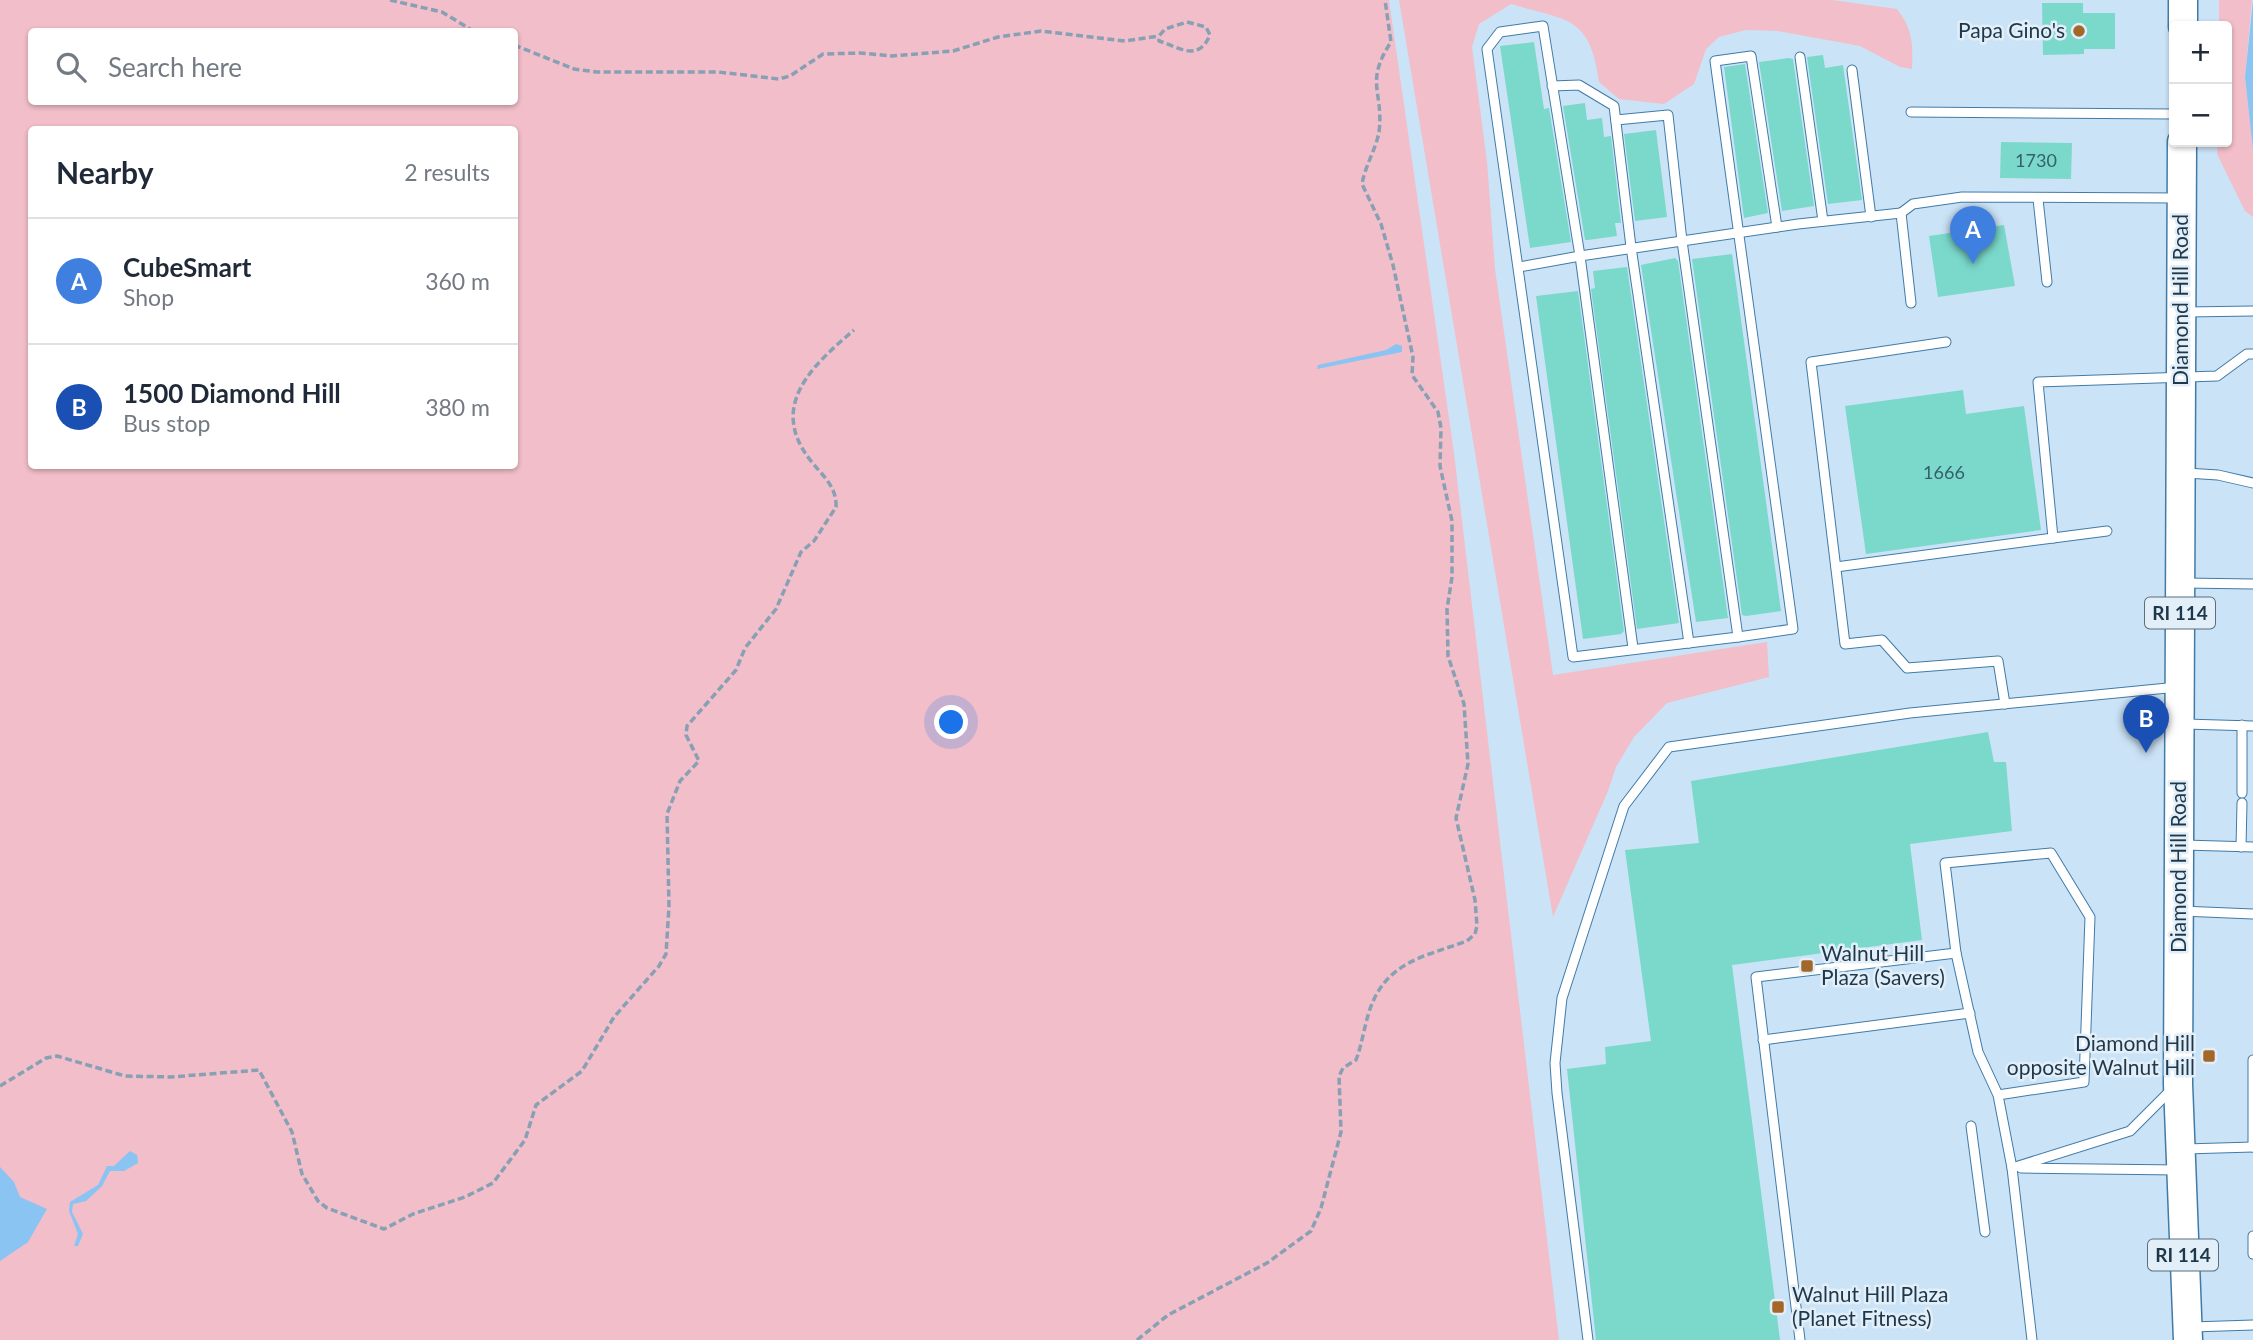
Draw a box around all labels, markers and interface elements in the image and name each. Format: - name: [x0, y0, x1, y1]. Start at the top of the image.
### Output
- place label: Papa Gino's: [1958, 17, 2065, 42]
- map controls: [2169, 21, 2232, 147]
- button: +: [2169, 21, 2232, 84]
- marker: Papa Gino's: [2071, 23, 2087, 39]
- search box: [28, 28, 518, 105]
- icon: search: [52, 48, 90, 86]
- text: Search here: [108, 51, 242, 83]
- button: −: [2169, 84, 2232, 147]
- house number: 1730: [2015, 149, 2057, 171]
- text: Nearby: [56, 154, 154, 190]
- text: 2 results: [404, 158, 490, 186]
- pin: A: [1950, 206, 1996, 264]
- street label: Diamond Hill Road: [2167, 214, 2192, 386]
- text: CubeSmart: [123, 251, 251, 283]
- text: A: [71, 267, 87, 295]
- text: 360 m: [425, 267, 490, 295]
- text: Shop: [123, 283, 174, 311]
- text: 1500 Diamond Hill: [123, 377, 341, 409]
- text: B: [71, 393, 87, 421]
- text: 380 m: [425, 393, 490, 421]
- text: Bus stop: [123, 409, 210, 437]
- house number: 1666: [1923, 461, 1965, 483]
- road number: RI 114: [2145, 598, 2215, 628]
- pin: B: [2123, 695, 2169, 753]
- your location: [934, 705, 968, 739]
- street label: Diamond Hill Road: [2165, 781, 2190, 953]
- place label: Walnut Hill Plaza (Savers): [1821, 940, 1945, 989]
- marker: Walnut Hill Plaza (Savers): [1799, 958, 1815, 974]
- place label: Diamond Hill opposite Walnut Hill: [2007, 1030, 2195, 1079]
- marker: Diamond Hill opposite Walnut Hill: [2201, 1048, 2217, 1064]
- road number: RI 114: [2148, 1240, 2218, 1270]
- place label: Walnut Hill Plaza (Planet Fitness): [1792, 1281, 1948, 1330]
- marker: Walnut Hill Plaza (Planet Fitness): [1770, 1299, 1786, 1315]

